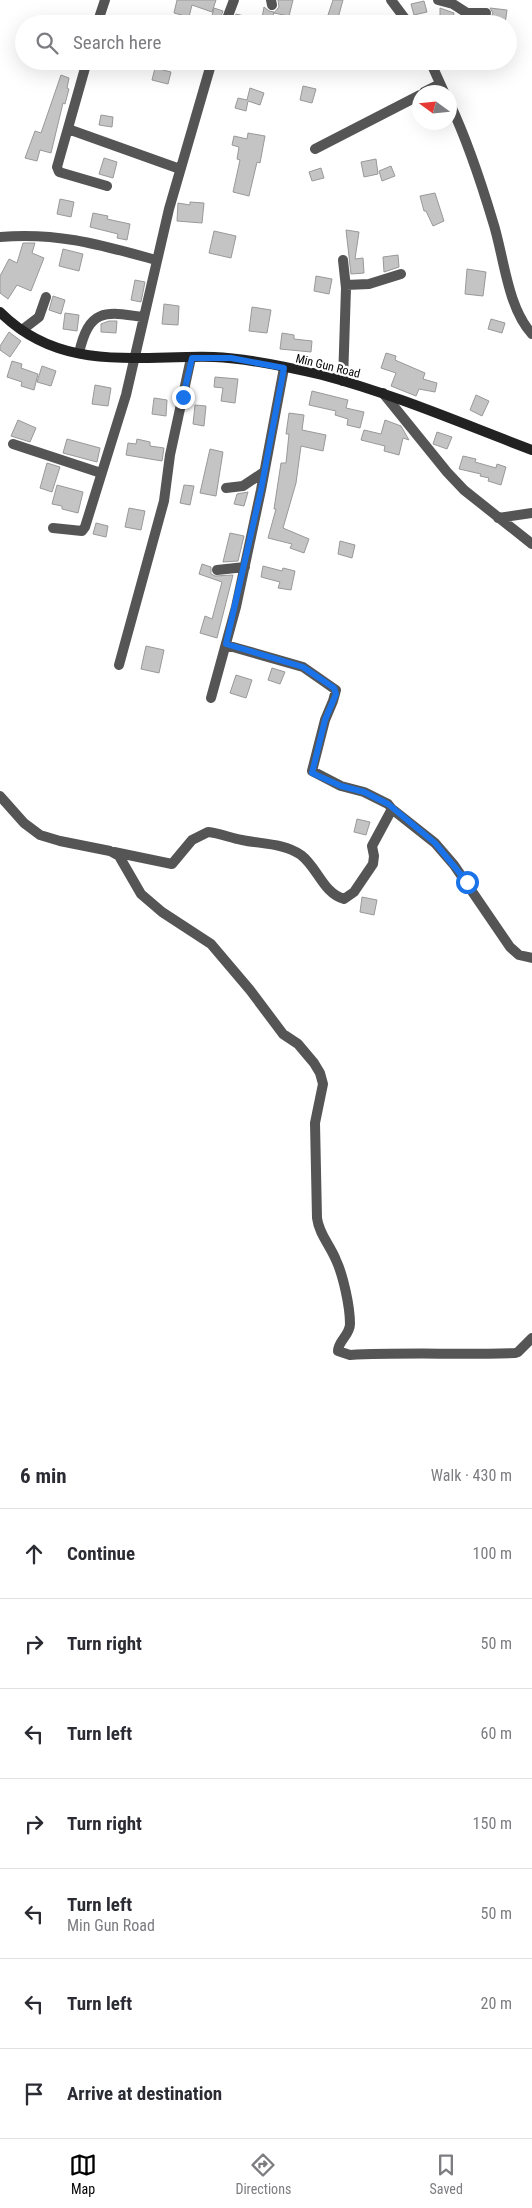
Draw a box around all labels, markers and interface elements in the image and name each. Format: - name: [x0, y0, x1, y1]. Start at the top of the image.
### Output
- search box: [15, 15, 517, 70]
- icon: search: [33, 29, 61, 57]
- text: Search here: [73, 31, 161, 54]
- north arrow: [412, 85, 457, 130]
- street label: Min Gun Road: [294, 351, 362, 381]
- route end: [172, 386, 195, 409]
- route start: [456, 871, 479, 894]
- text: 6 min: [20, 1464, 67, 1488]
- text: Walk · 430 m: [431, 1466, 512, 1485]
- icon: ahead: [20, 1540, 48, 1568]
- text: Continue: [67, 1542, 135, 1565]
- text: 100 m: [473, 1544, 512, 1563]
- icon: right: [20, 1630, 48, 1658]
- text: Turn right: [67, 1632, 142, 1655]
- text: 50 m: [480, 1634, 512, 1653]
- icon: left: [20, 1720, 48, 1748]
- text: Turn left: [67, 1722, 132, 1745]
- text: 60 m: [480, 1724, 512, 1743]
- icon: right: [20, 1810, 48, 1838]
- text: Turn right: [67, 1812, 142, 1835]
- text: 150 m: [473, 1814, 512, 1833]
- text: Turn left: [67, 1893, 132, 1916]
- icon: left: [20, 1900, 48, 1928]
- text: 50 m: [480, 1904, 512, 1923]
- text: Min Gun Road: [67, 1916, 155, 1935]
- icon: left: [20, 1990, 48, 2018]
- text: Turn left: [67, 1992, 132, 2015]
- text: 20 m: [480, 1994, 512, 2013]
- icon: arrive: [20, 2080, 48, 2108]
- text: Arrive at destination: [67, 2082, 222, 2105]
- tab: Map: [69, 2151, 97, 2197]
- tab: Directions: [235, 2151, 291, 2197]
- tab: Saved: [430, 2151, 463, 2197]

